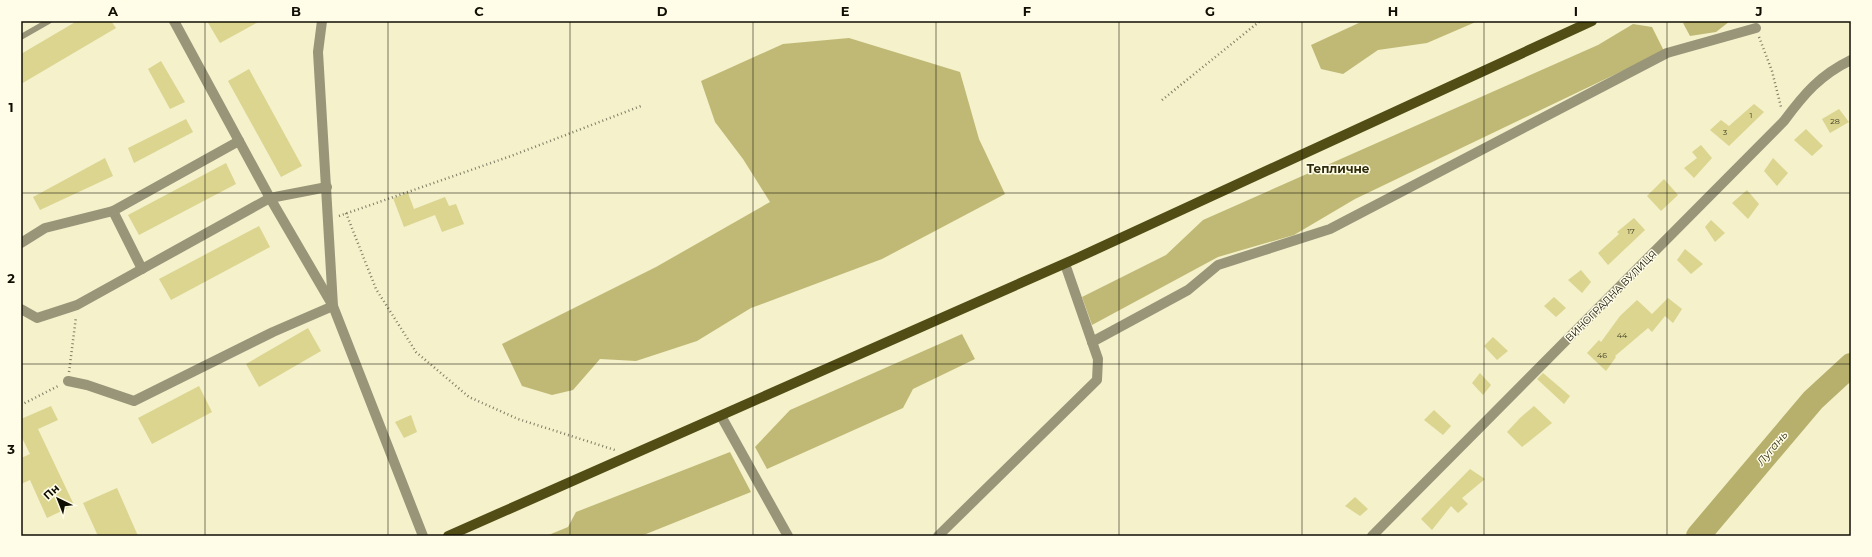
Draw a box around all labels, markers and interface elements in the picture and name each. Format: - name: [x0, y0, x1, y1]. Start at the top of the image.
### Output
- text: A: [107, 3, 119, 19]
- text: B: [291, 3, 301, 19]
- text: C: [474, 3, 484, 19]
- text: D: [657, 3, 668, 19]
- text: E: [841, 3, 850, 19]
- text: F: [1023, 3, 1031, 19]
- text: G: [1205, 3, 1215, 19]
- text: H: [1388, 3, 1398, 19]
- text: I: [1574, 3, 1578, 19]
- text: J: [1754, 3, 1763, 19]
- text: 1: [8, 99, 14, 115]
- house number: 1: [1750, 110, 1752, 120]
- house number: 28: [1830, 116, 1840, 126]
- house number: 3: [1723, 127, 1728, 137]
- district label: Тепличне: [1306, 161, 1370, 176]
- house number: 17: [1627, 226, 1635, 236]
- street label: ВИНОГРАДНА ВУЛИЦЯ: [1563, 248, 1659, 344]
- text: 2: [7, 270, 15, 286]
- house number: 44: [1617, 330, 1628, 340]
- house number: 46: [1597, 350, 1607, 360]
- water label: Лугань: [1753, 428, 1791, 469]
- text: 3: [6, 441, 15, 457]
- north arrow: [38, 479, 78, 519]
- text: Пн: [40, 481, 62, 502]

